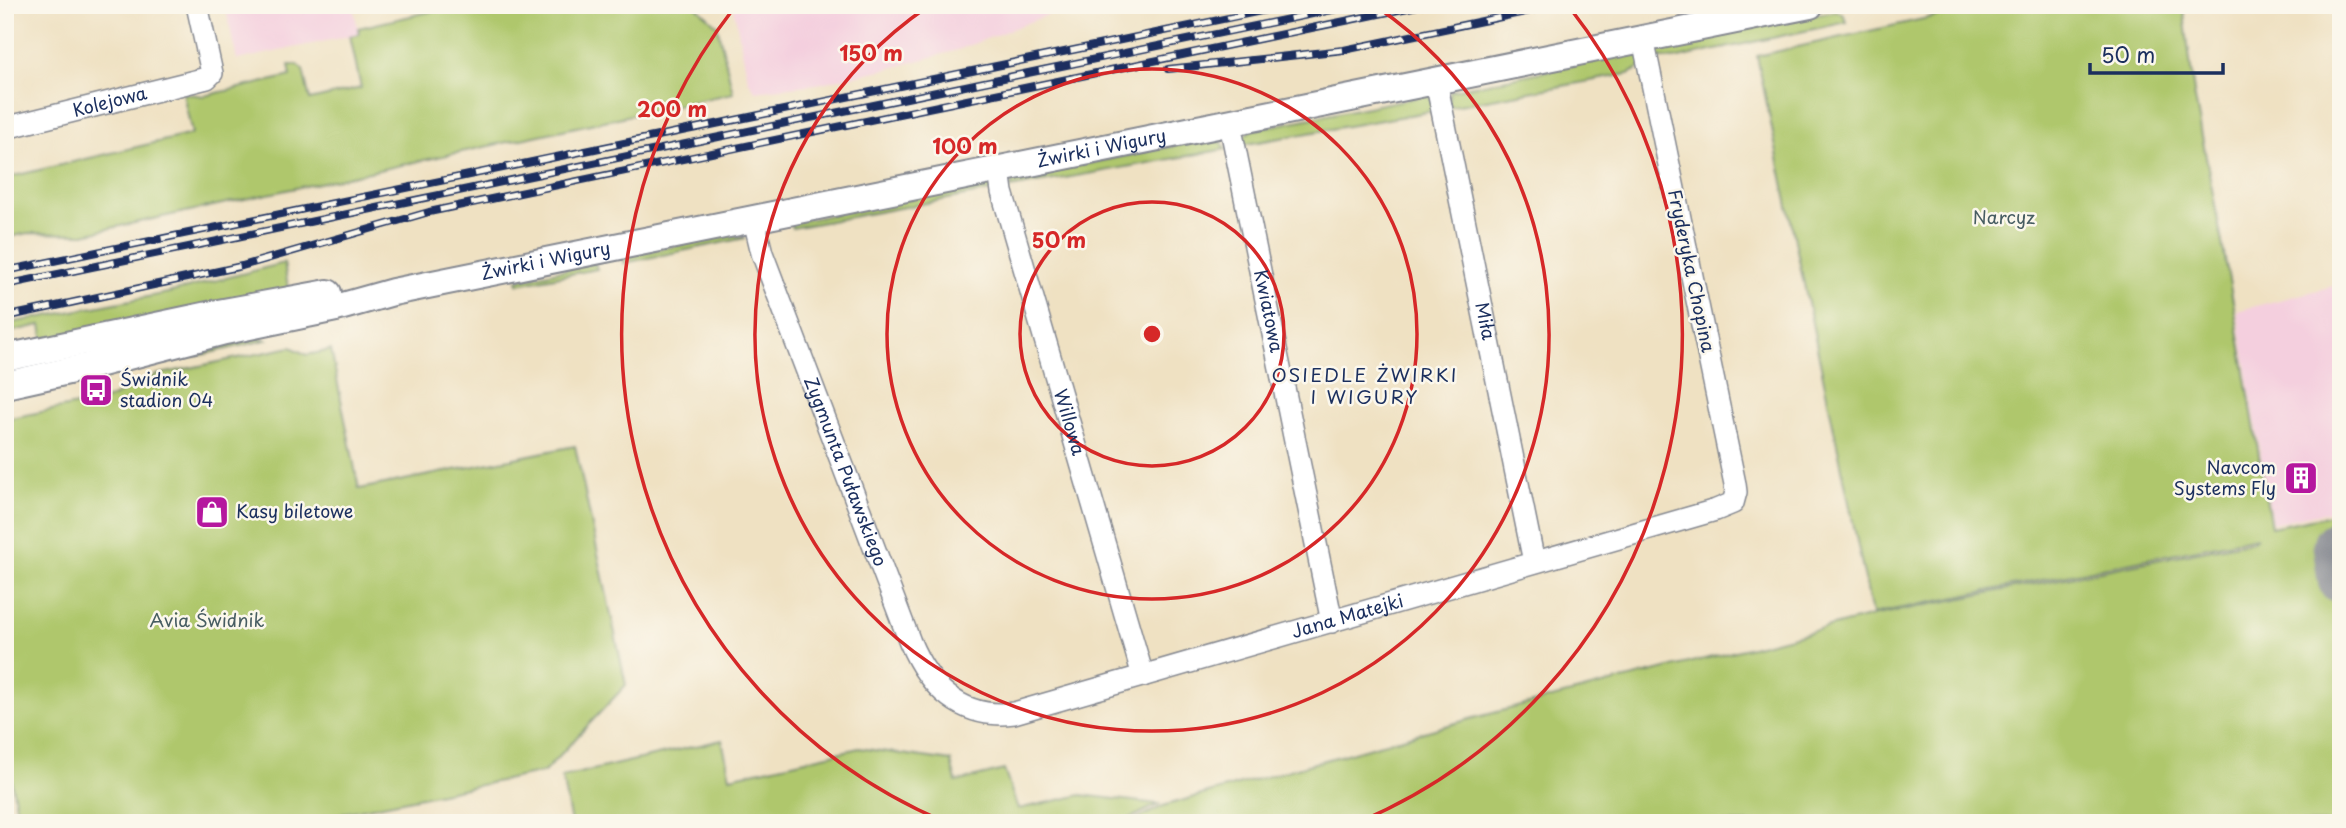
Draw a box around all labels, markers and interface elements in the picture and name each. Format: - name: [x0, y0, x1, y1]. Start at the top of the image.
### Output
- scale bar: [2090, 32, 2224, 76]
- text: 150 m: [839, 36, 903, 68]
- text: 50 m: [2101, 38, 2155, 70]
- street label: Kolejowa: [70, 78, 150, 123]
- text: 200 m: [637, 92, 707, 124]
- street label: Żwirki i Wigury: [1034, 121, 1168, 173]
- text: 100 m: [932, 129, 998, 161]
- street label: Fryderyka Chopina: [1662, 187, 1723, 355]
- park label: Narcyz: [1973, 203, 2035, 230]
- text: 50 m: [1032, 223, 1086, 255]
- street label: Żwirki i Wigury: [478, 233, 613, 286]
- street label: Kwiatowa: [1248, 267, 1292, 355]
- street label: Miła: [1469, 299, 1504, 343]
- centre of rings: [1140, 322, 1164, 346]
- district label: OSIEDLE ŻWIRKI I WIGURY: [1271, 360, 1459, 410]
- place label: Świdnik stadion 04: [120, 365, 213, 413]
- bus stop icon: Świdnik stadion 04: [77, 371, 115, 409]
- street label: Zygmunta Puławskiego: [798, 372, 895, 570]
- street label: Willowa: [1048, 385, 1093, 459]
- place label: Navcom Systems Fly: [2174, 453, 2276, 501]
- building icon: Navcom Systems Fly: [2282, 459, 2320, 497]
- shop icon: Kasy biletowe: [193, 493, 231, 531]
- place label: Kasy biletowe: [236, 497, 353, 524]
- street label: Jana Matejki: [1288, 586, 1406, 644]
- park label: Avia Świdnik: [149, 606, 265, 633]

